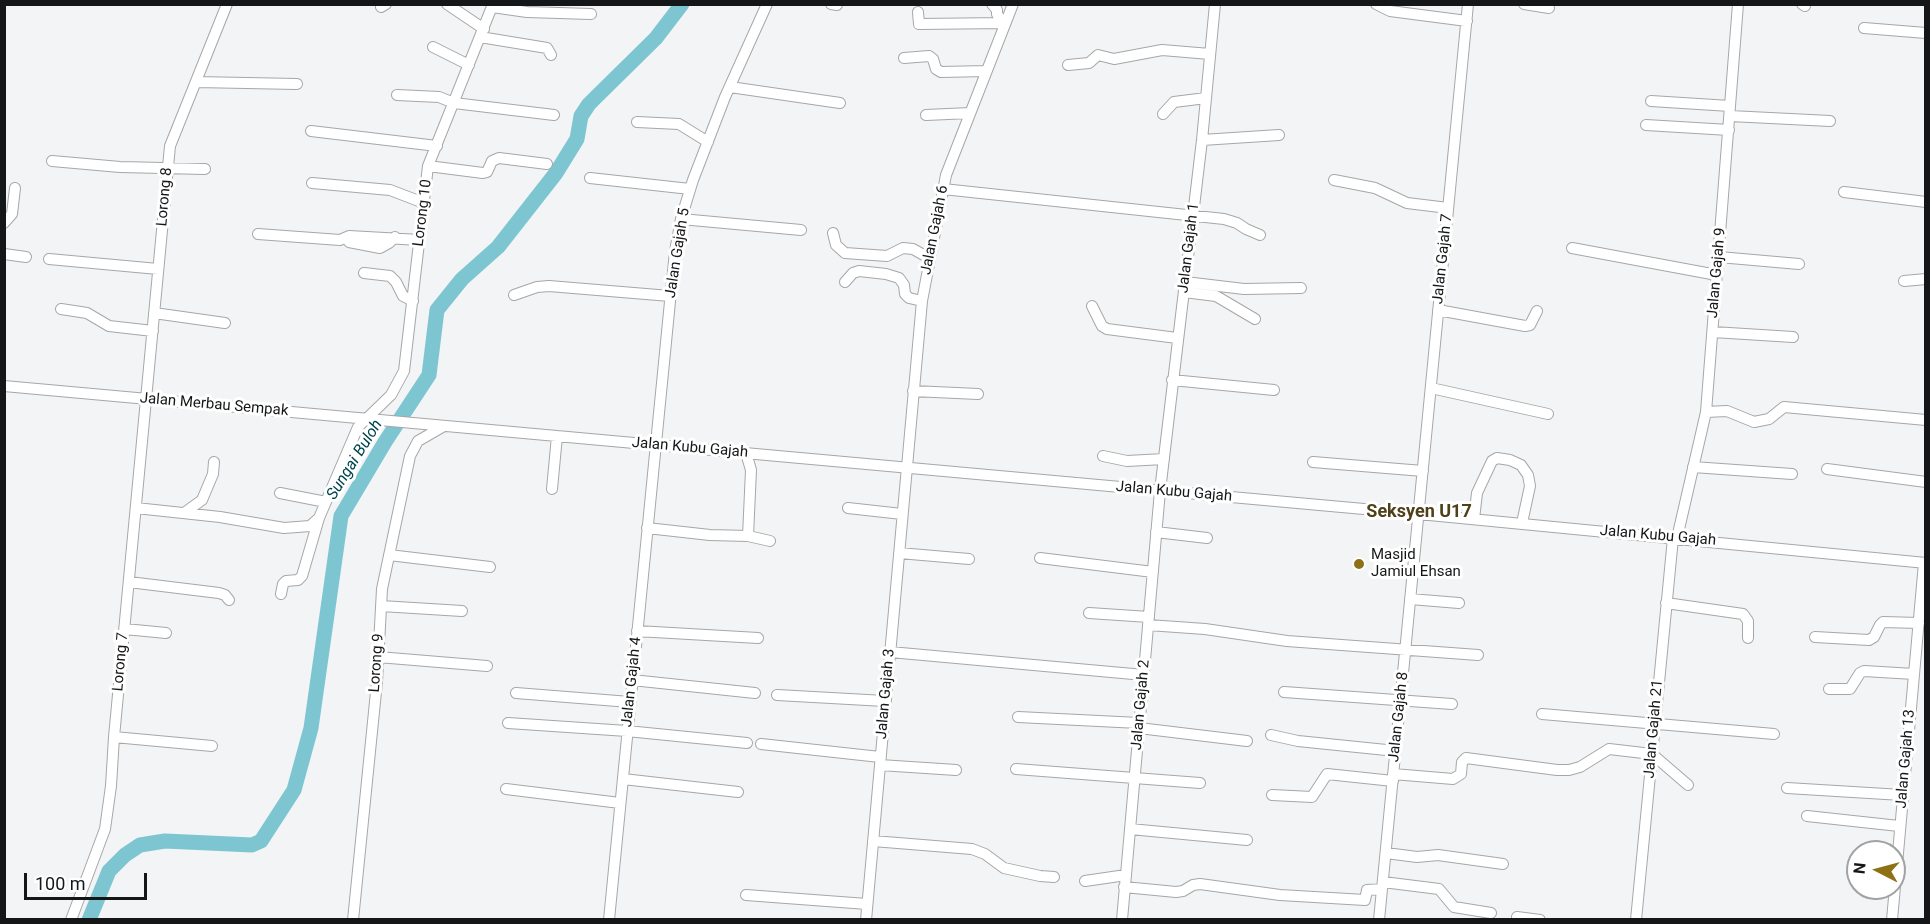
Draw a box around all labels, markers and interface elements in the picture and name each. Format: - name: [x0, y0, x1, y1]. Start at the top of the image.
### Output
- street label: Lorong 8: [153, 167, 177, 227]
- street label: Lorong 10: [410, 178, 436, 248]
- street label: Jalan Gajah 6: [918, 184, 952, 276]
- street label: Jalan Gajah 1: [1175, 202, 1203, 294]
- street label: Jalan Gajah 5: [662, 207, 694, 299]
- street label: Jalan Gajah 7: [1429, 213, 1457, 305]
- street label: Jalan Gajah 9: [1704, 227, 1730, 319]
- street label: Jalan Merbau Sempak: [139, 390, 289, 420]
- water label: Sungai Buloh: [323, 416, 387, 504]
- street label: Jalan Kubu Gajah: [631, 434, 749, 462]
- street label: Jalan Kubu Gajah: [1115, 478, 1233, 506]
- district label: Seksyen U17: [1366, 501, 1472, 523]
- street label: Jalan Kubu Gajah: [1599, 522, 1717, 550]
- place label: Masjid Jamiul Ehsan: [1371, 546, 1461, 581]
- marker: Masjid Jamiul Ehsan: [1352, 557, 1366, 571]
- street label: Lorong 7: [109, 632, 133, 692]
- street label: Lorong 9: [366, 633, 388, 693]
- street label: Jalan Gajah 4: [618, 636, 646, 728]
- street label: Jalan Gajah 3: [873, 648, 899, 740]
- street label: Jalan Gajah 2: [1128, 659, 1154, 751]
- street label: Jalan Gajah 8: [1385, 671, 1413, 763]
- street label: Jalan Gajah 21: [1641, 679, 1667, 779]
- street label: Jalan Gajah 13: [1893, 709, 1919, 809]
- north arrow: [1846, 840, 1906, 900]
- scale bar: [27, 861, 150, 899]
- text: N: [1850, 862, 1870, 875]
- text: 100 m: [35, 873, 86, 894]

